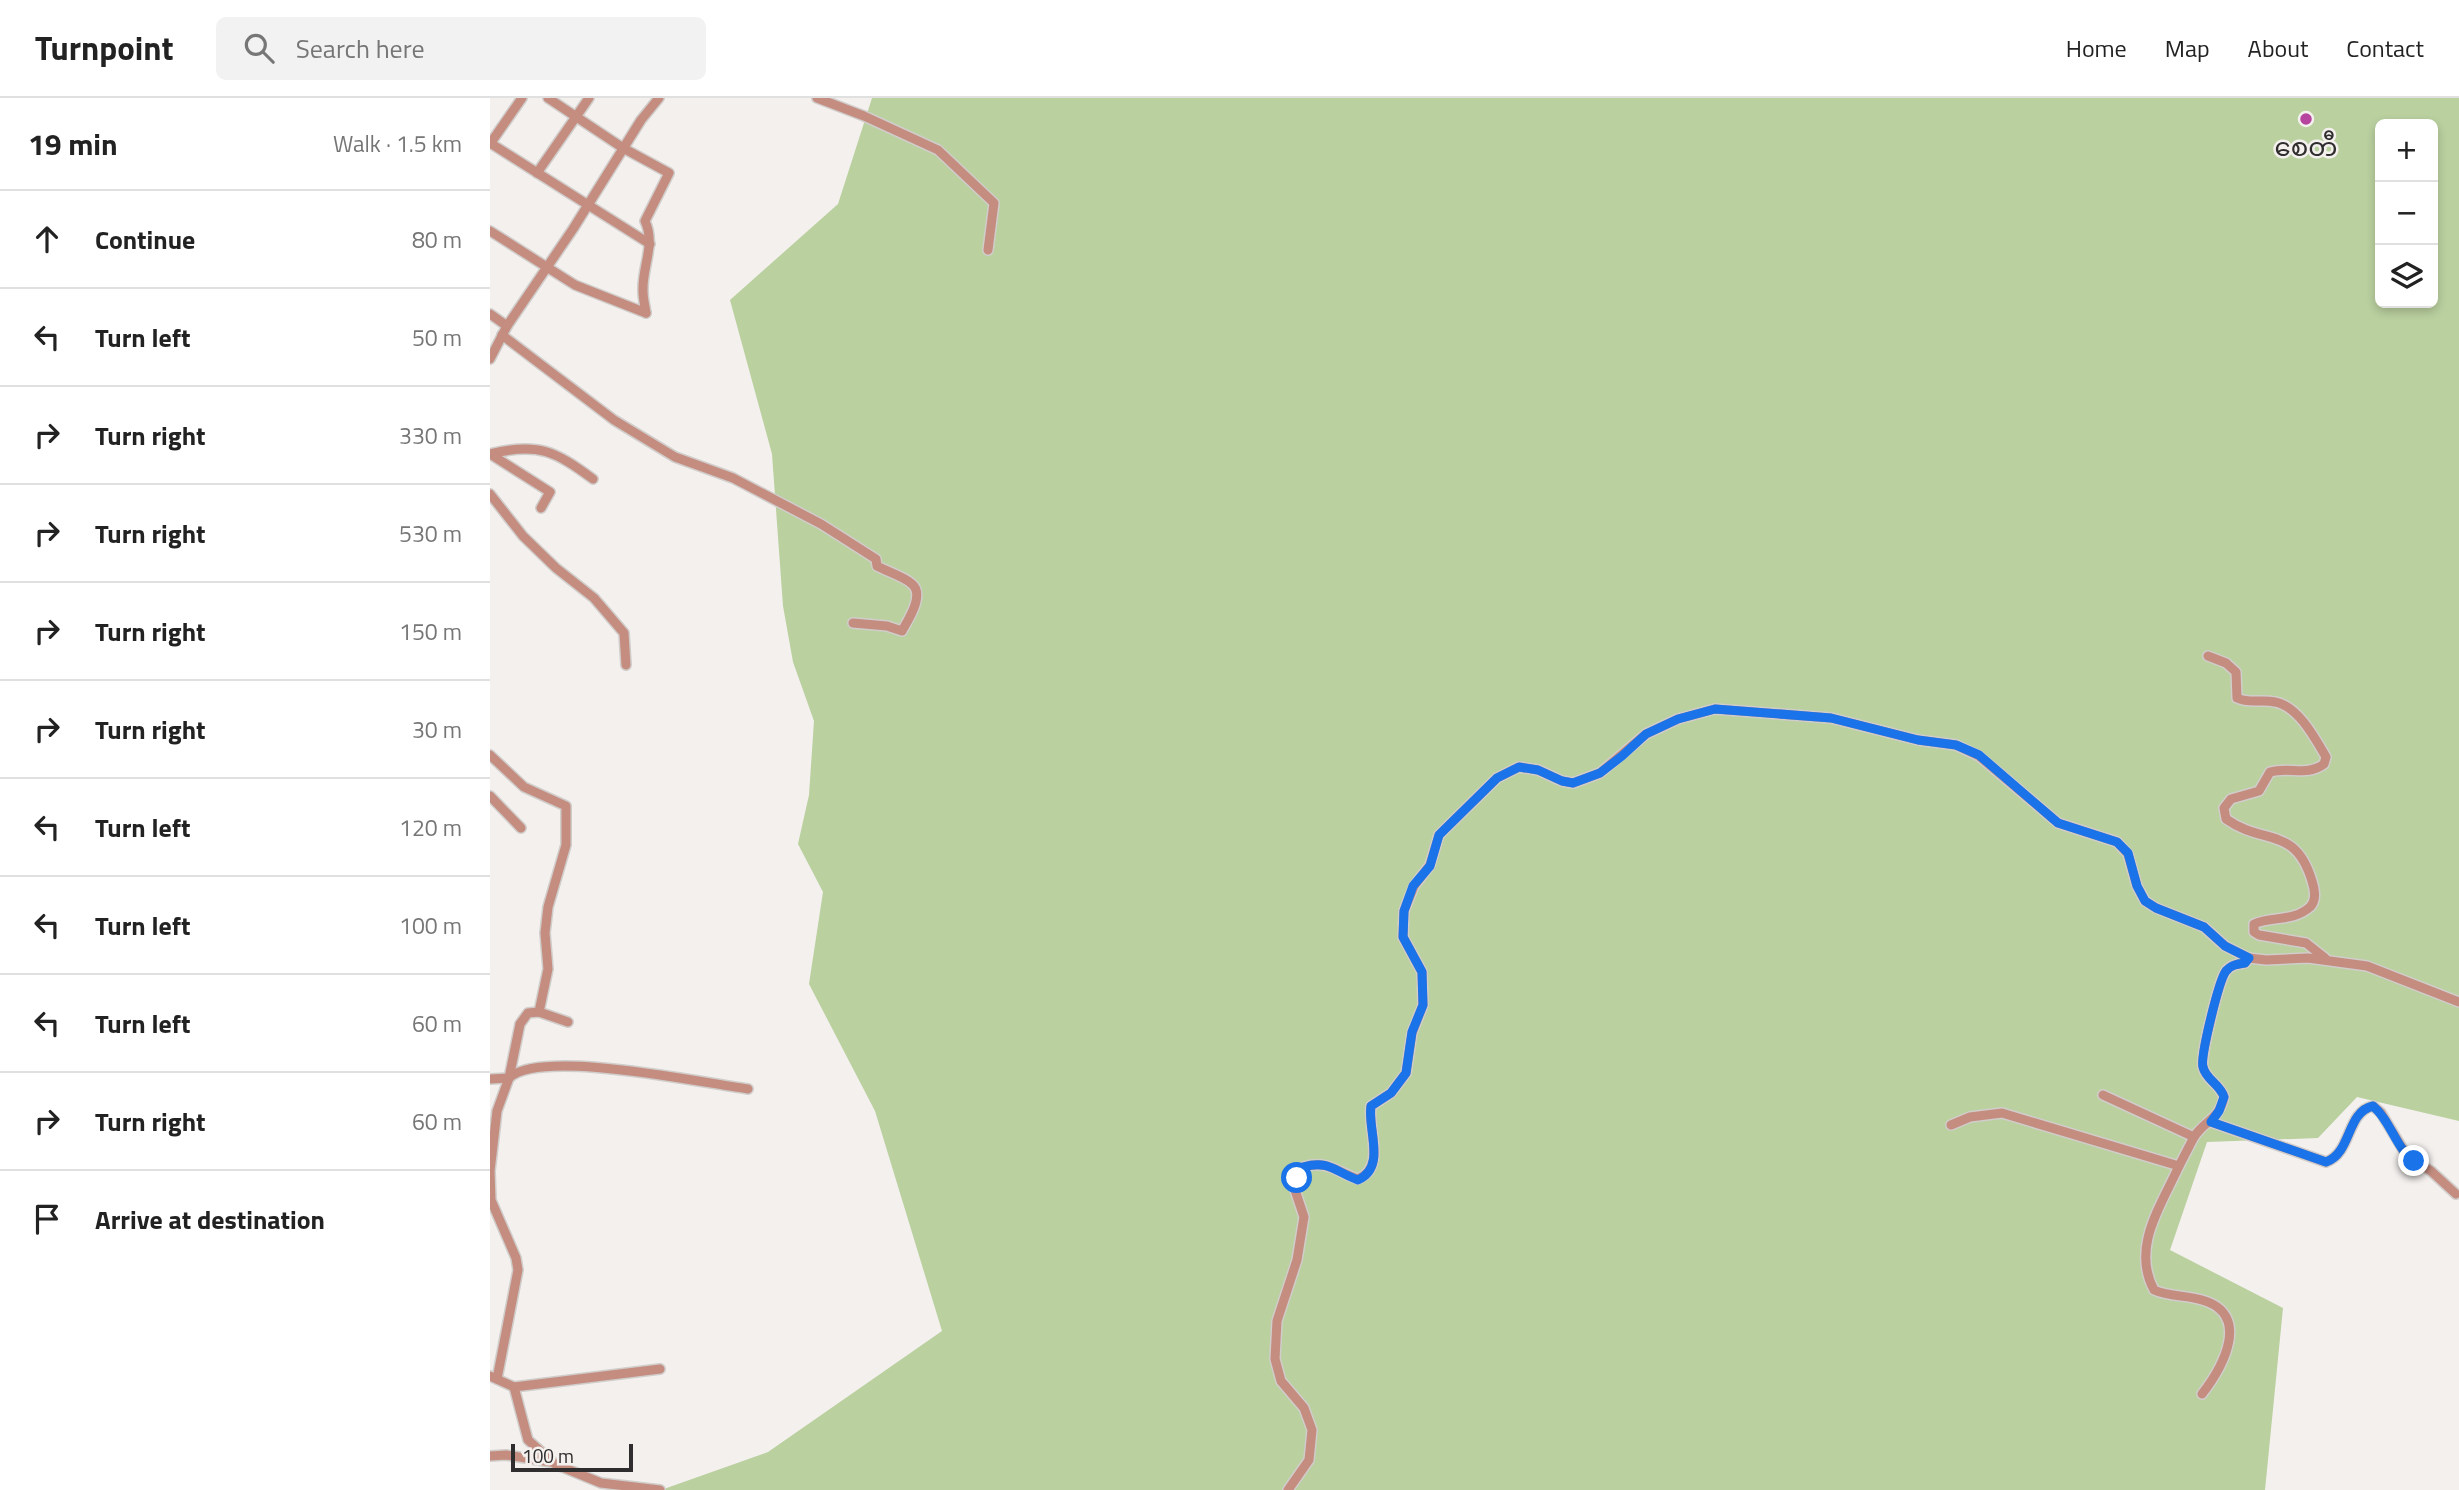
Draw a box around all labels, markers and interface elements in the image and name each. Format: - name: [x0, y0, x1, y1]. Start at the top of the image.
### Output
- search box: [216, 17, 706, 80]
- text: Turnpoint: [35, 23, 174, 73]
- icon: search: [240, 29, 278, 67]
- text: Search here: [296, 29, 425, 68]
- text: Home: [2066, 30, 2127, 66]
- text: Map: [2165, 30, 2210, 66]
- text: About: [2248, 30, 2308, 66]
- text: Contact: [2346, 30, 2424, 66]
- marker: စေတီ: [2298, 111, 2314, 127]
- map controls: [2375, 119, 2438, 308]
- button: +: [2375, 119, 2438, 182]
- text: 19 min: [28, 121, 118, 167]
- text: Walk · 1.5 km: [333, 126, 462, 161]
- place label: စေတီ: [2275, 127, 2337, 166]
- button: −: [2375, 182, 2438, 245]
- icon: ahead: [28, 220, 66, 258]
- text: Continue: [95, 220, 195, 259]
- text: 80 m: [412, 222, 462, 257]
- button: layers: [2375, 245, 2438, 308]
- icon: left: [28, 318, 66, 356]
- text: Turn left: [95, 318, 190, 357]
- text: 50 m: [412, 320, 462, 355]
- icon: right: [28, 416, 66, 454]
- text: Turn right: [95, 416, 206, 455]
- text: 330 m: [399, 418, 462, 453]
- icon: right: [28, 514, 66, 552]
- text: Turn right: [95, 514, 206, 553]
- text: 530 m: [399, 516, 462, 551]
- icon: right: [28, 612, 66, 650]
- text: Turn right: [95, 612, 206, 651]
- text: 150 m: [399, 614, 462, 649]
- icon: right: [28, 710, 66, 748]
- text: Turn right: [95, 710, 206, 749]
- text: 30 m: [412, 712, 462, 747]
- icon: left: [28, 808, 66, 846]
- text: Turn left: [95, 808, 190, 847]
- text: 120 m: [399, 810, 462, 845]
- icon: left: [28, 906, 66, 944]
- text: Turn left: [95, 906, 190, 945]
- text: 100 m: [399, 908, 462, 943]
- icon: left: [28, 1004, 66, 1042]
- text: Turn left: [95, 1004, 190, 1043]
- text: 60 m: [412, 1006, 462, 1041]
- icon: right: [28, 1102, 66, 1140]
- text: Turn right: [95, 1102, 206, 1141]
- text: 60 m: [412, 1104, 462, 1139]
- route end: [2398, 1145, 2429, 1176]
- route start: [1281, 1162, 1312, 1193]
- icon: arrive: [28, 1200, 66, 1238]
- text: Arrive at destination: [95, 1200, 325, 1239]
- scale bar: [511, 1441, 634, 1473]
- text: 100 m: [522, 1441, 574, 1470]

